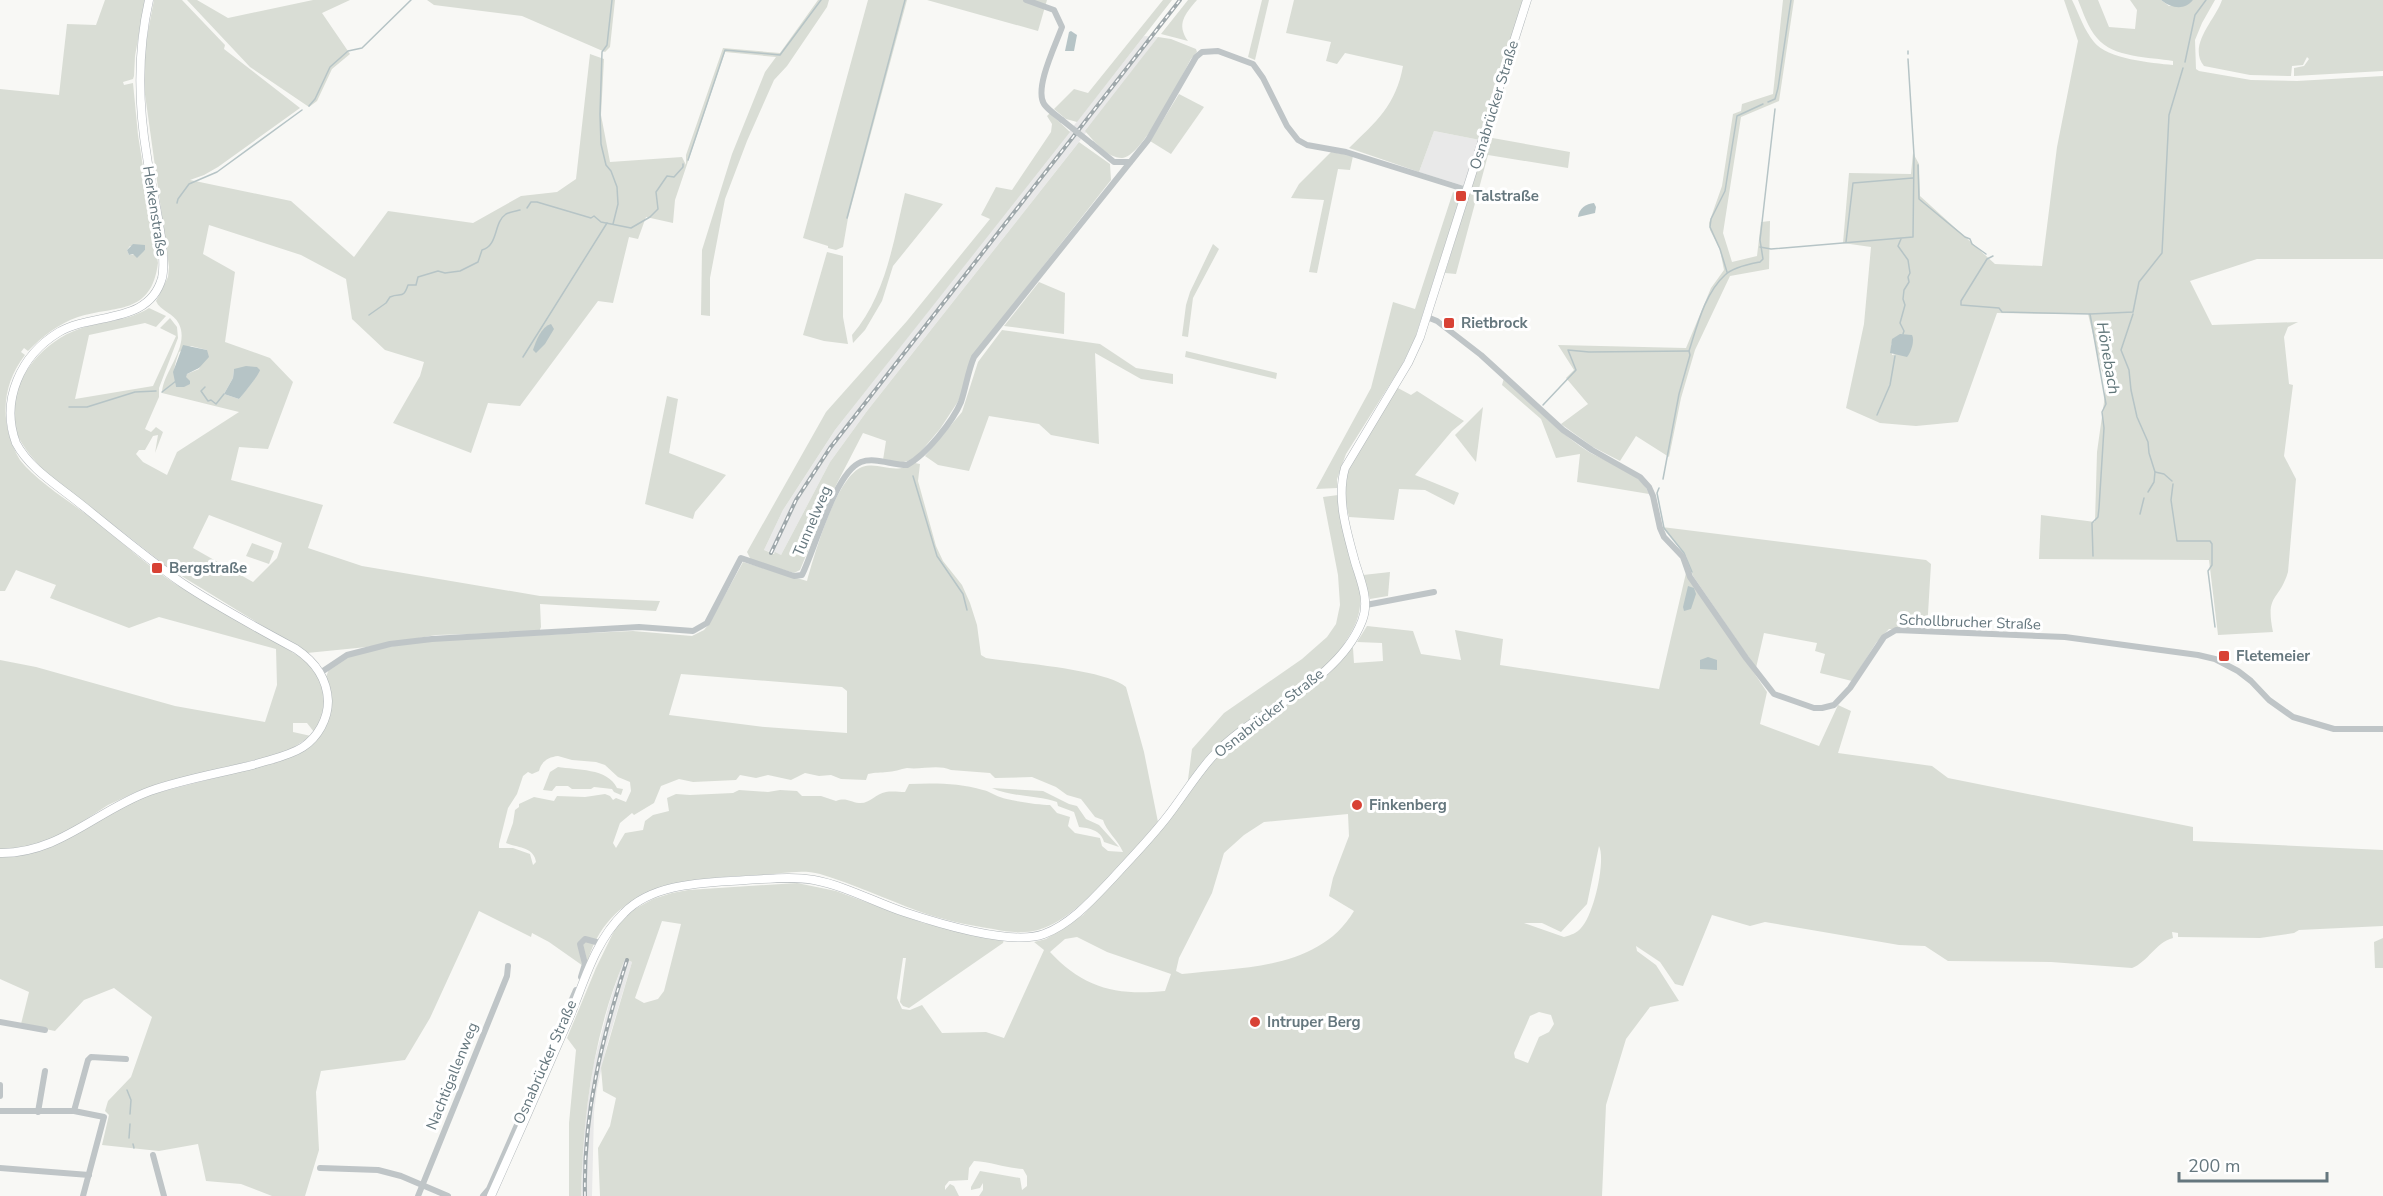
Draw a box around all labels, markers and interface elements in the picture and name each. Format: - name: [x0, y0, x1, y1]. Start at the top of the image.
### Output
- street label: Osnabrücker Straße: [1465, 38, 1523, 172]
- street label: Herkenstraße: [138, 164, 172, 258]
- place label: Talstraße: [1473, 186, 1539, 206]
- marker: Talstraße: [1454, 189, 1468, 203]
- place label: Rietbrock: [1461, 313, 1528, 333]
- marker: Rietbrock: [1442, 316, 1456, 330]
- water label: Hönebach: [2091, 320, 2125, 396]
- street label: Tunnelweg: [788, 483, 836, 559]
- place label: Bergstraße: [169, 558, 247, 578]
- marker: Bergstraße: [150, 561, 164, 575]
- street label: Schollbrucher Straße: [1899, 610, 2041, 634]
- place label: Fletemeier: [2236, 646, 2310, 666]
- marker: Fletemeier: [2217, 649, 2231, 663]
- street label: Osnabrücker Straße: [1210, 664, 1328, 762]
- place label: Finkenberg: [1369, 795, 1447, 815]
- marker: Finkenberg: [1350, 798, 1364, 812]
- street label: Osnabrücker Straße: [509, 997, 581, 1127]
- place label: Intruper Berg: [1267, 1012, 1361, 1032]
- marker: Intruper Berg: [1248, 1015, 1262, 1029]
- street label: Nachtigallenweg: [421, 1019, 483, 1133]
- scale bar: [2179, 1145, 2328, 1183]
- text: 200 m: [2188, 1154, 2240, 1178]

